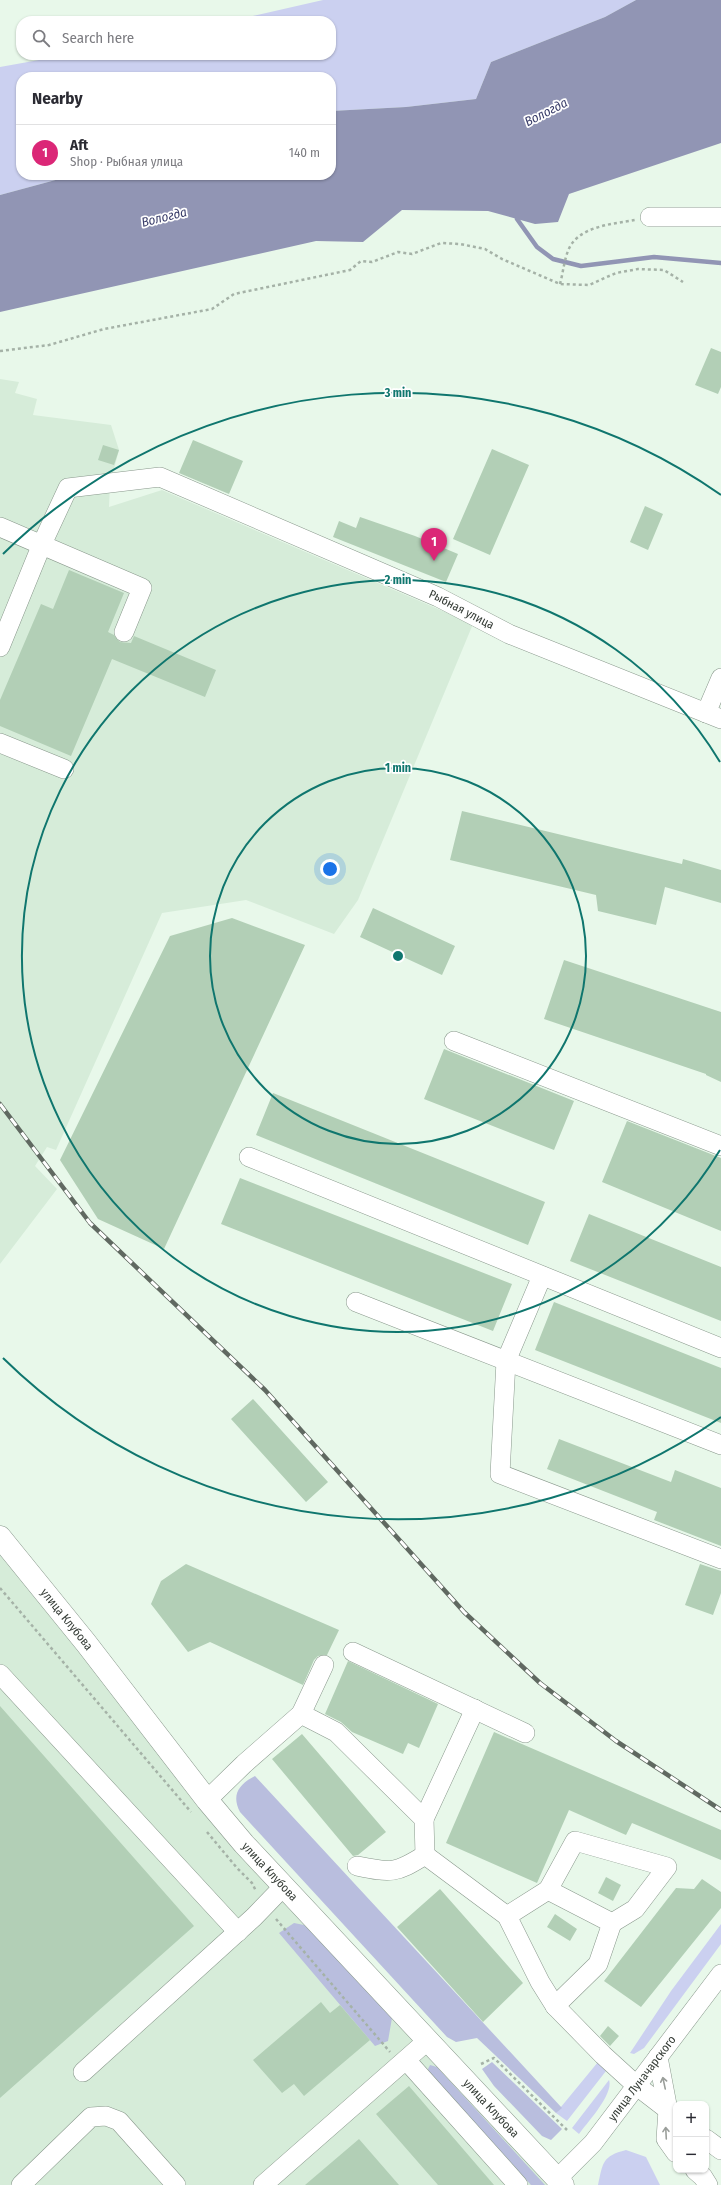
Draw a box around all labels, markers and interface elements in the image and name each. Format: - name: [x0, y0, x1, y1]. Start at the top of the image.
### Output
- search box: [16, 16, 336, 60]
- icon: search: [30, 27, 52, 49]
- text: Search here: [62, 29, 134, 47]
- text: Nearby: [32, 88, 83, 109]
- water label: Вологда: [522, 95, 570, 129]
- text: Aft: [70, 136, 88, 154]
- text: 1: [42, 145, 48, 160]
- text: 140 m: [289, 145, 320, 160]
- text: Shop · Рыбная улица: [70, 154, 183, 169]
- water label: Вологда: [140, 204, 188, 230]
- text: 3 min: [384, 386, 411, 400]
- pin: 1: [421, 528, 447, 561]
- text: 2 min: [384, 573, 411, 587]
- street label: Рыбная улица: [427, 587, 497, 632]
- text: 1 min: [385, 761, 411, 775]
- your location: [320, 859, 340, 879]
- centre of rings: [391, 949, 405, 963]
- street label: улица Клубова: [38, 1586, 96, 1653]
- street label: улица Клубова: [239, 1839, 301, 1904]
- street label: улица Луначарского: [605, 2033, 679, 2124]
- street label: улица Клубова: [460, 2076, 522, 2141]
- one-way arrow: [659, 2077, 667, 2090]
- map controls: [673, 2101, 709, 2173]
- button: +: [673, 2101, 709, 2137]
- one-way arrow: [663, 2127, 670, 2140]
- button: −: [673, 2137, 709, 2173]

